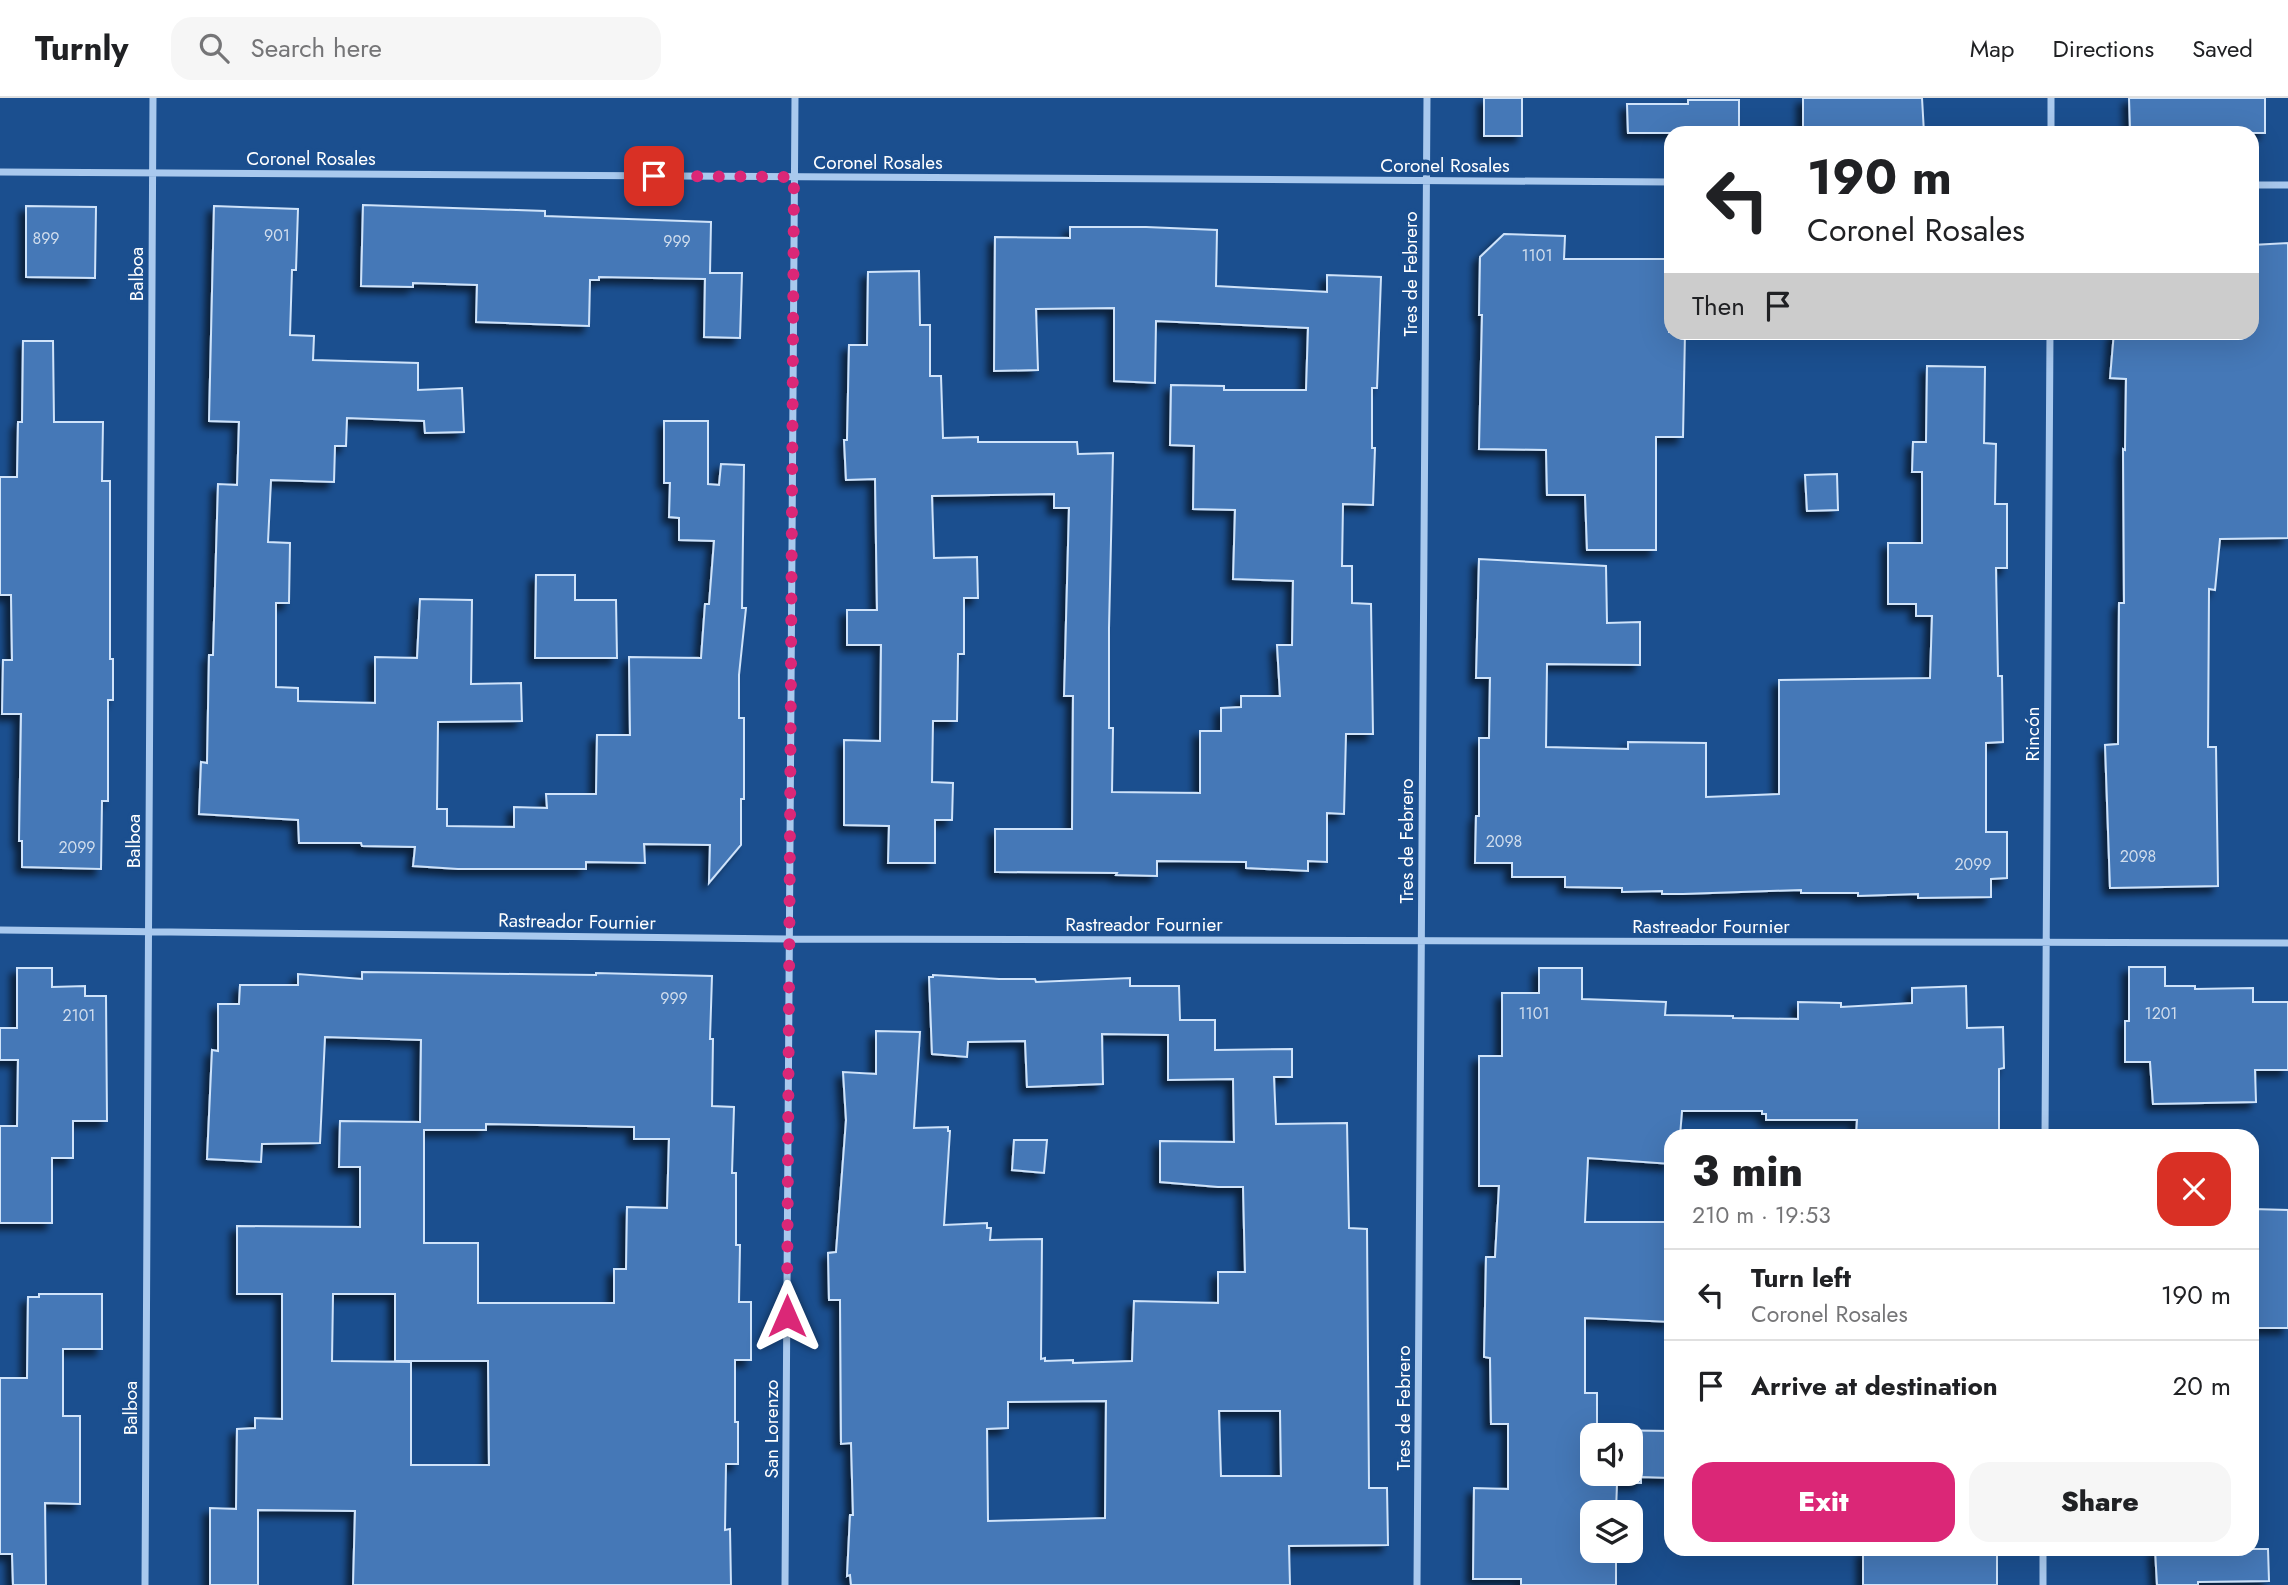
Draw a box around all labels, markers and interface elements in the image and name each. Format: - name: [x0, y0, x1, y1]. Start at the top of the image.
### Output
- search box: [171, 17, 661, 80]
- text: Turnly: [35, 25, 129, 72]
- icon: search: [195, 29, 233, 67]
- text: Search here: [251, 29, 382, 67]
- text: Map: [1970, 31, 2015, 66]
- text: Directions: [2053, 31, 2154, 66]
- text: Saved: [2192, 31, 2253, 66]
- text: 190 m: [1807, 142, 1952, 212]
- street label: Coronel Rosales: [246, 145, 376, 172]
- pin: [624, 146, 684, 206]
- street label: Coronel Rosales: [813, 149, 943, 176]
- street label: Coronel Rosales: [1380, 152, 1510, 179]
- icon: left: [1692, 154, 1783, 245]
- icon: arrive: [635, 157, 673, 195]
- text: Coronel Rosales: [1807, 207, 2025, 253]
- street label: Tres de Febrero: [1397, 211, 1424, 337]
- house number: 901: [264, 224, 290, 247]
- house number: 899: [32, 227, 60, 250]
- house number: 999: [663, 230, 691, 253]
- house number: 1101: [1521, 244, 1553, 267]
- street label: Balboa: [123, 247, 150, 301]
- text: Then: [1692, 287, 1745, 325]
- icon: arrive: [1759, 287, 1797, 325]
- street label: Rincón: [2019, 707, 2046, 762]
- street label: Tres de Febrero: [1393, 778, 1420, 904]
- street label: Balboa: [120, 814, 147, 868]
- house number: 2098: [1486, 830, 1522, 853]
- house number: 2099: [58, 836, 96, 859]
- house number: 2098: [2120, 845, 2156, 868]
- house number: 2099: [1954, 853, 1992, 876]
- street label: Rastreador Fournier: [498, 907, 656, 936]
- street label: Rastreador Fournier: [1065, 911, 1223, 938]
- street label: Rastreador Fournier: [1632, 913, 1790, 940]
- house number: 999: [660, 987, 688, 1010]
- house number: 1101: [1518, 1002, 1550, 1025]
- house number: 1201: [2144, 1002, 2178, 1025]
- house number: 2101: [62, 1004, 96, 1027]
- text: 3 min: [1692, 1141, 1803, 1202]
- button: close: [2157, 1152, 2231, 1226]
- text: 210 m · 19:53: [1692, 1198, 1831, 1232]
- text: Turn left: [1751, 1259, 1851, 1297]
- icon: left: [1692, 1276, 1730, 1314]
- text: 190 m: [2161, 1276, 2231, 1314]
- position arrow: [750, 1279, 824, 1353]
- text: Coronel Rosales: [1751, 1297, 1908, 1331]
- street label: Tres de Febrero: [1390, 1345, 1417, 1471]
- icon: arrive: [1692, 1367, 1730, 1405]
- text: Arrive at destination: [1751, 1367, 1998, 1405]
- text: 20 m: [2173, 1367, 2231, 1405]
- street label: San Lorenzo: [758, 1380, 785, 1478]
- street label: Balboa: [117, 1381, 144, 1435]
- map controls: [1580, 1423, 1643, 1563]
- button: sound: [1580, 1423, 1643, 1486]
- button: Exit: [1692, 1462, 1955, 1542]
- button: Share: [1969, 1462, 2231, 1542]
- button: layers: [1580, 1500, 1643, 1563]

